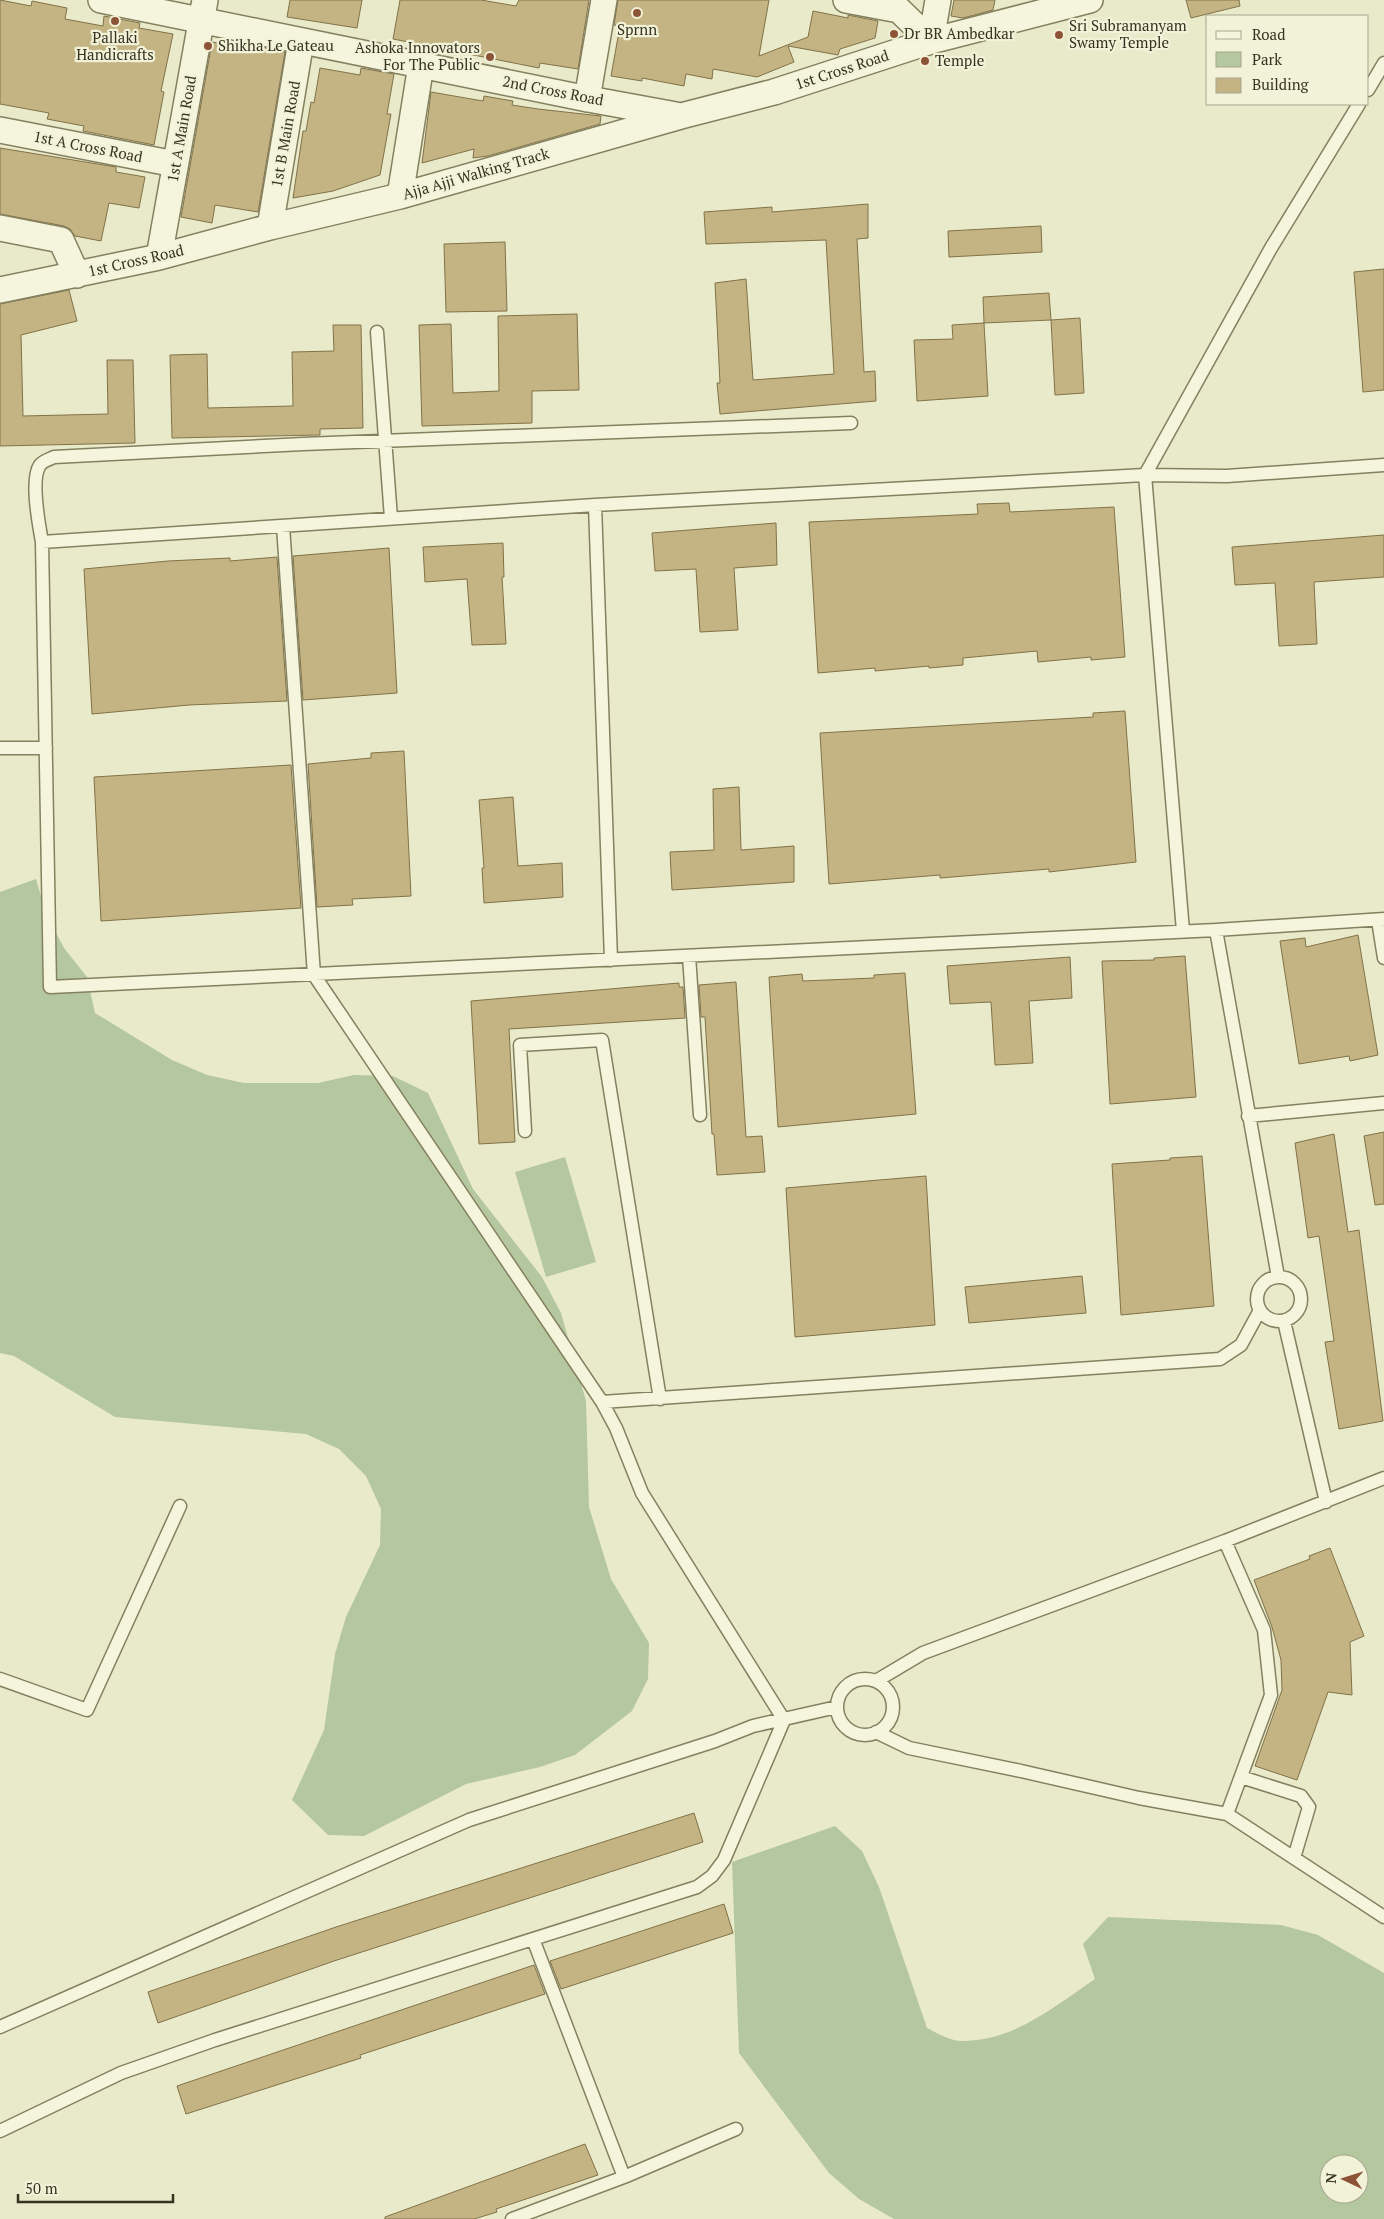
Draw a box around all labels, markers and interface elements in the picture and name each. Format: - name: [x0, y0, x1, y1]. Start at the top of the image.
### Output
- marker: Sprnn: [631, 7, 643, 19]
- marker: Pallaki Handicrafts: [109, 15, 121, 27]
- place label: Sri Subramanyam Swamy Temple: [1069, 15, 1187, 52]
- legend: [1206, 15, 1369, 105]
- place label: Sprnn: [617, 19, 657, 39]
- place label: Dr BR Ambedkar: [904, 23, 1015, 43]
- text: Road: [1252, 24, 1285, 44]
- place label: Pallaki Handicrafts: [76, 27, 154, 64]
- marker: Dr BR Ambedkar: [888, 28, 900, 40]
- marker: Sri Subramanyam Swamy Temple: [1053, 29, 1065, 41]
- place label: Shikha Le Gateau: [218, 35, 334, 55]
- place label: Ashoka Innovators For The Public: [355, 37, 480, 74]
- marker: Shikha Le Gateau: [202, 40, 214, 52]
- street label: 1st Cross Road: [792, 44, 891, 94]
- text: Park: [1252, 49, 1282, 69]
- place label: Temple: [935, 50, 984, 70]
- marker: Ashoka Innovators For The Public: [484, 51, 496, 63]
- marker: Temple: [919, 55, 931, 67]
- street label: 2nd Cross Road: [501, 70, 606, 110]
- street label: 1st A Main Road: [162, 74, 200, 184]
- text: Building: [1252, 74, 1310, 94]
- street label: 1st B Main Road: [266, 79, 304, 189]
- street label: 1st A Cross Road: [32, 126, 145, 166]
- street label: Ajja Ajji Walking Track: [400, 142, 552, 204]
- street label: 1st Cross Road: [86, 239, 186, 281]
- north arrow: [1319, 2154, 1369, 2204]
- scale bar: [18, 2172, 172, 2204]
- text: N: [1321, 2172, 1340, 2184]
- text: 50 m: [25, 2178, 58, 2198]

